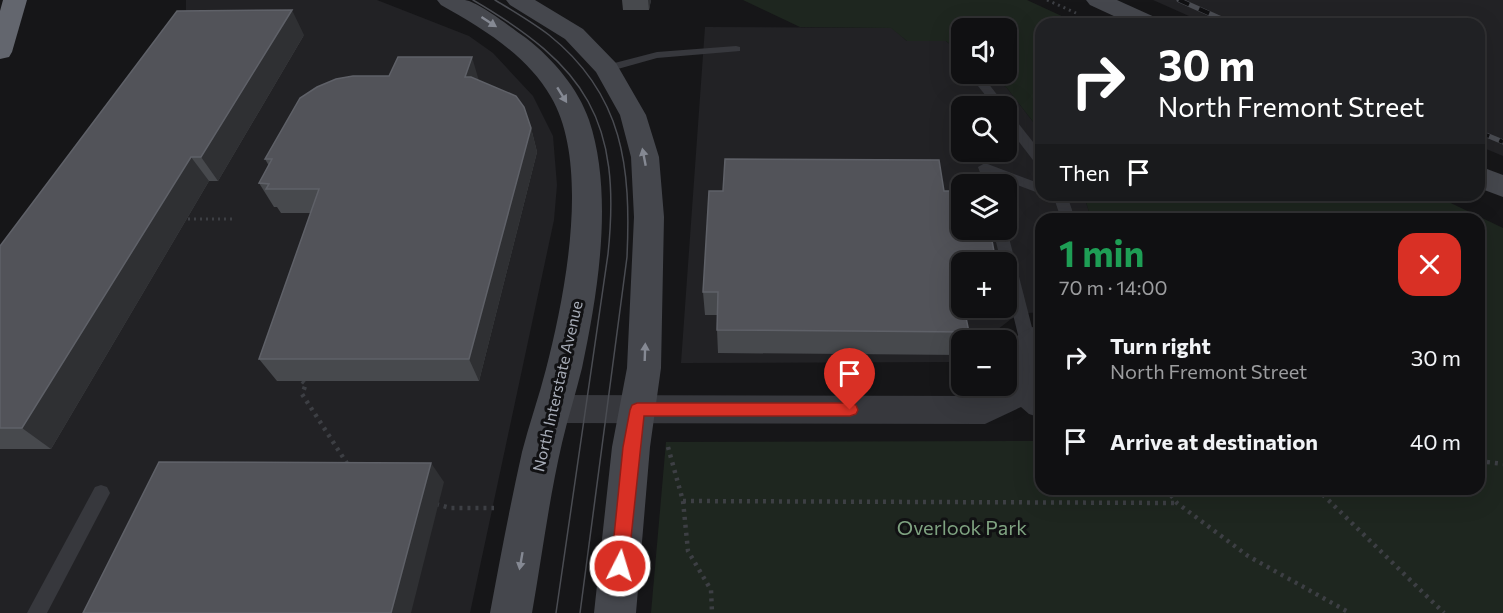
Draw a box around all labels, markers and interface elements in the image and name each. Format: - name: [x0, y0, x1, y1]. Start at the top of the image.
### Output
- one-way arrow: [481, 16, 497, 27]
- map controls: [951, 18, 1017, 396]
- button: sound: [951, 18, 1017, 84]
- text: 30 m: [1158, 38, 1255, 90]
- icon: right: [1059, 42, 1137, 120]
- one-way arrow: [556, 87, 567, 103]
- text: North Fremont Street: [1158, 90, 1424, 123]
- button: search: [951, 96, 1017, 162]
- one-way arrow: [639, 147, 648, 166]
- icon: arrive: [1122, 156, 1155, 189]
- text: Then: [1059, 159, 1110, 186]
- button: layers: [951, 174, 1017, 240]
- text: 1 min: [1059, 230, 1144, 274]
- button: close: [1398, 233, 1461, 296]
- button: +: [951, 252, 1017, 318]
- text: 70 m · 14:00: [1059, 275, 1168, 299]
- street label: North Interstate Avenue: [528, 299, 586, 473]
- button: −: [951, 330, 1017, 396]
- text: Turn right: [1110, 332, 1211, 359]
- icon: right: [1059, 341, 1092, 374]
- one-way arrow: [640, 342, 649, 361]
- text: 30 m: [1411, 344, 1461, 371]
- pin: [824, 348, 875, 410]
- icon: arrive: [833, 357, 866, 390]
- text: North Fremont Street: [1110, 359, 1307, 383]
- icon: arrive: [1059, 425, 1092, 458]
- text: Arrive at destination: [1110, 428, 1318, 455]
- text: 40 m: [1410, 428, 1461, 455]
- park label: Overlook Park: [897, 515, 1027, 539]
- position arrow: [588, 534, 652, 598]
- one-way arrow: [516, 551, 525, 570]

